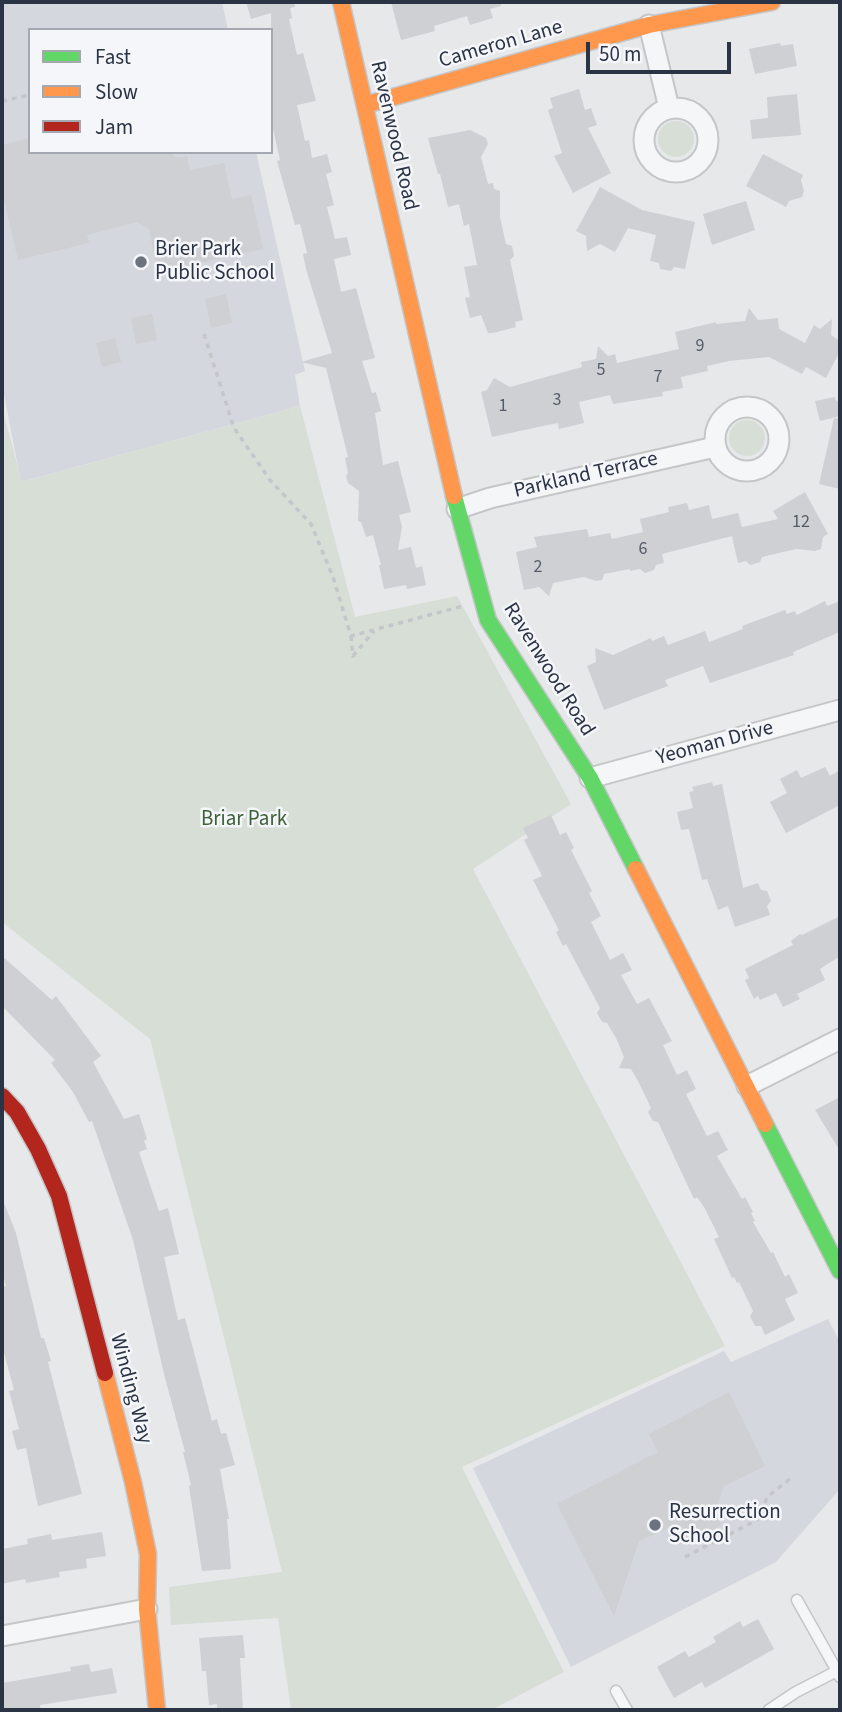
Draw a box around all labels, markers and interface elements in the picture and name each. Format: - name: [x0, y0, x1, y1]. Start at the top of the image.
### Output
- street label: Cameron Lane: [436, 15, 566, 75]
- legend: [28, 28, 273, 154]
- scale bar: [590, 28, 735, 72]
- text: 50 m: [599, 39, 641, 69]
- text: Fast: [95, 42, 131, 72]
- street label: Ravenwood Road: [364, 59, 422, 213]
- text: Slow: [95, 77, 138, 107]
- text: Jam: [95, 112, 133, 142]
- place label: Brier Park Public School: [155, 237, 275, 287]
- marker: Brier Park Public School: [133, 254, 149, 270]
- house number: 9: [696, 336, 704, 358]
- house number: 5: [597, 360, 605, 382]
- house number: 7: [654, 367, 662, 389]
- house number: 3: [553, 390, 561, 412]
- house number: 1: [499, 396, 507, 418]
- street label: Parkland Terrace: [512, 447, 660, 505]
- house number: 12: [792, 512, 810, 534]
- house number: 6: [639, 539, 647, 561]
- house number: 2: [534, 557, 542, 579]
- street label: Ravenwood Road: [497, 599, 599, 741]
- street label: Yeoman Drive: [654, 716, 776, 772]
- park label: Briar Park: [201, 807, 287, 833]
- street label: Winding Way: [103, 1331, 157, 1447]
- place label: Resurrection School: [669, 1500, 781, 1550]
- marker: Resurrection School: [647, 1517, 663, 1533]

